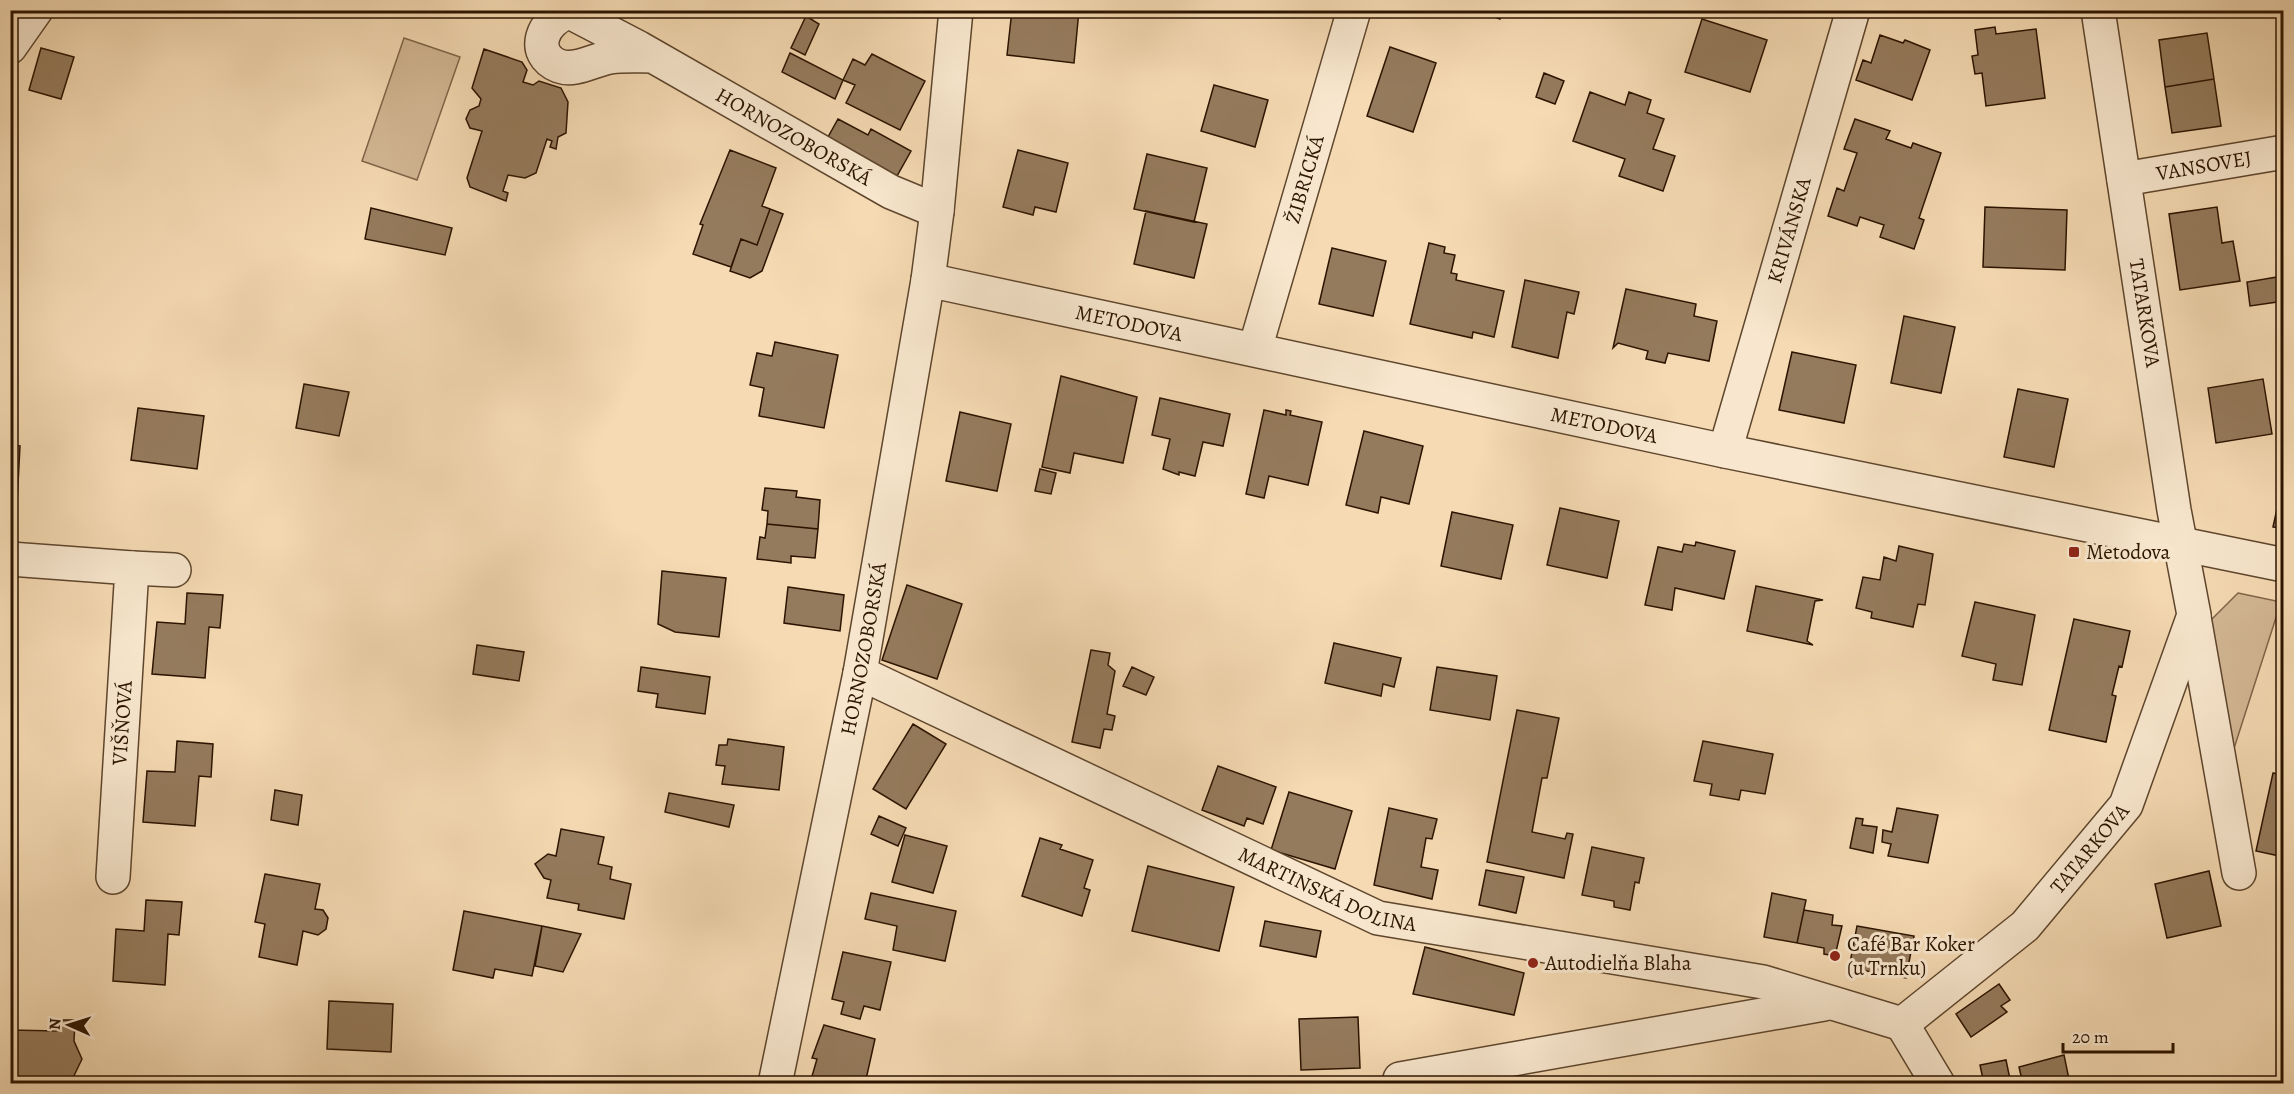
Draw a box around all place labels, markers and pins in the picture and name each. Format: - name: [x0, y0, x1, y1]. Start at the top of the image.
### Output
- place label: Metodova: [2086, 538, 2171, 566]
- marker: Metodova: [2067, 545, 2081, 559]
- place label: Café Bar Koker (u Trnku): [1847, 930, 1975, 982]
- place label: Autodielňa Blaha: [1544, 949, 1692, 977]
- marker: Café Bar Koker (u Trnku): [1828, 949, 1842, 963]
- marker: Autodielňa Blaha: [1526, 956, 1540, 970]

